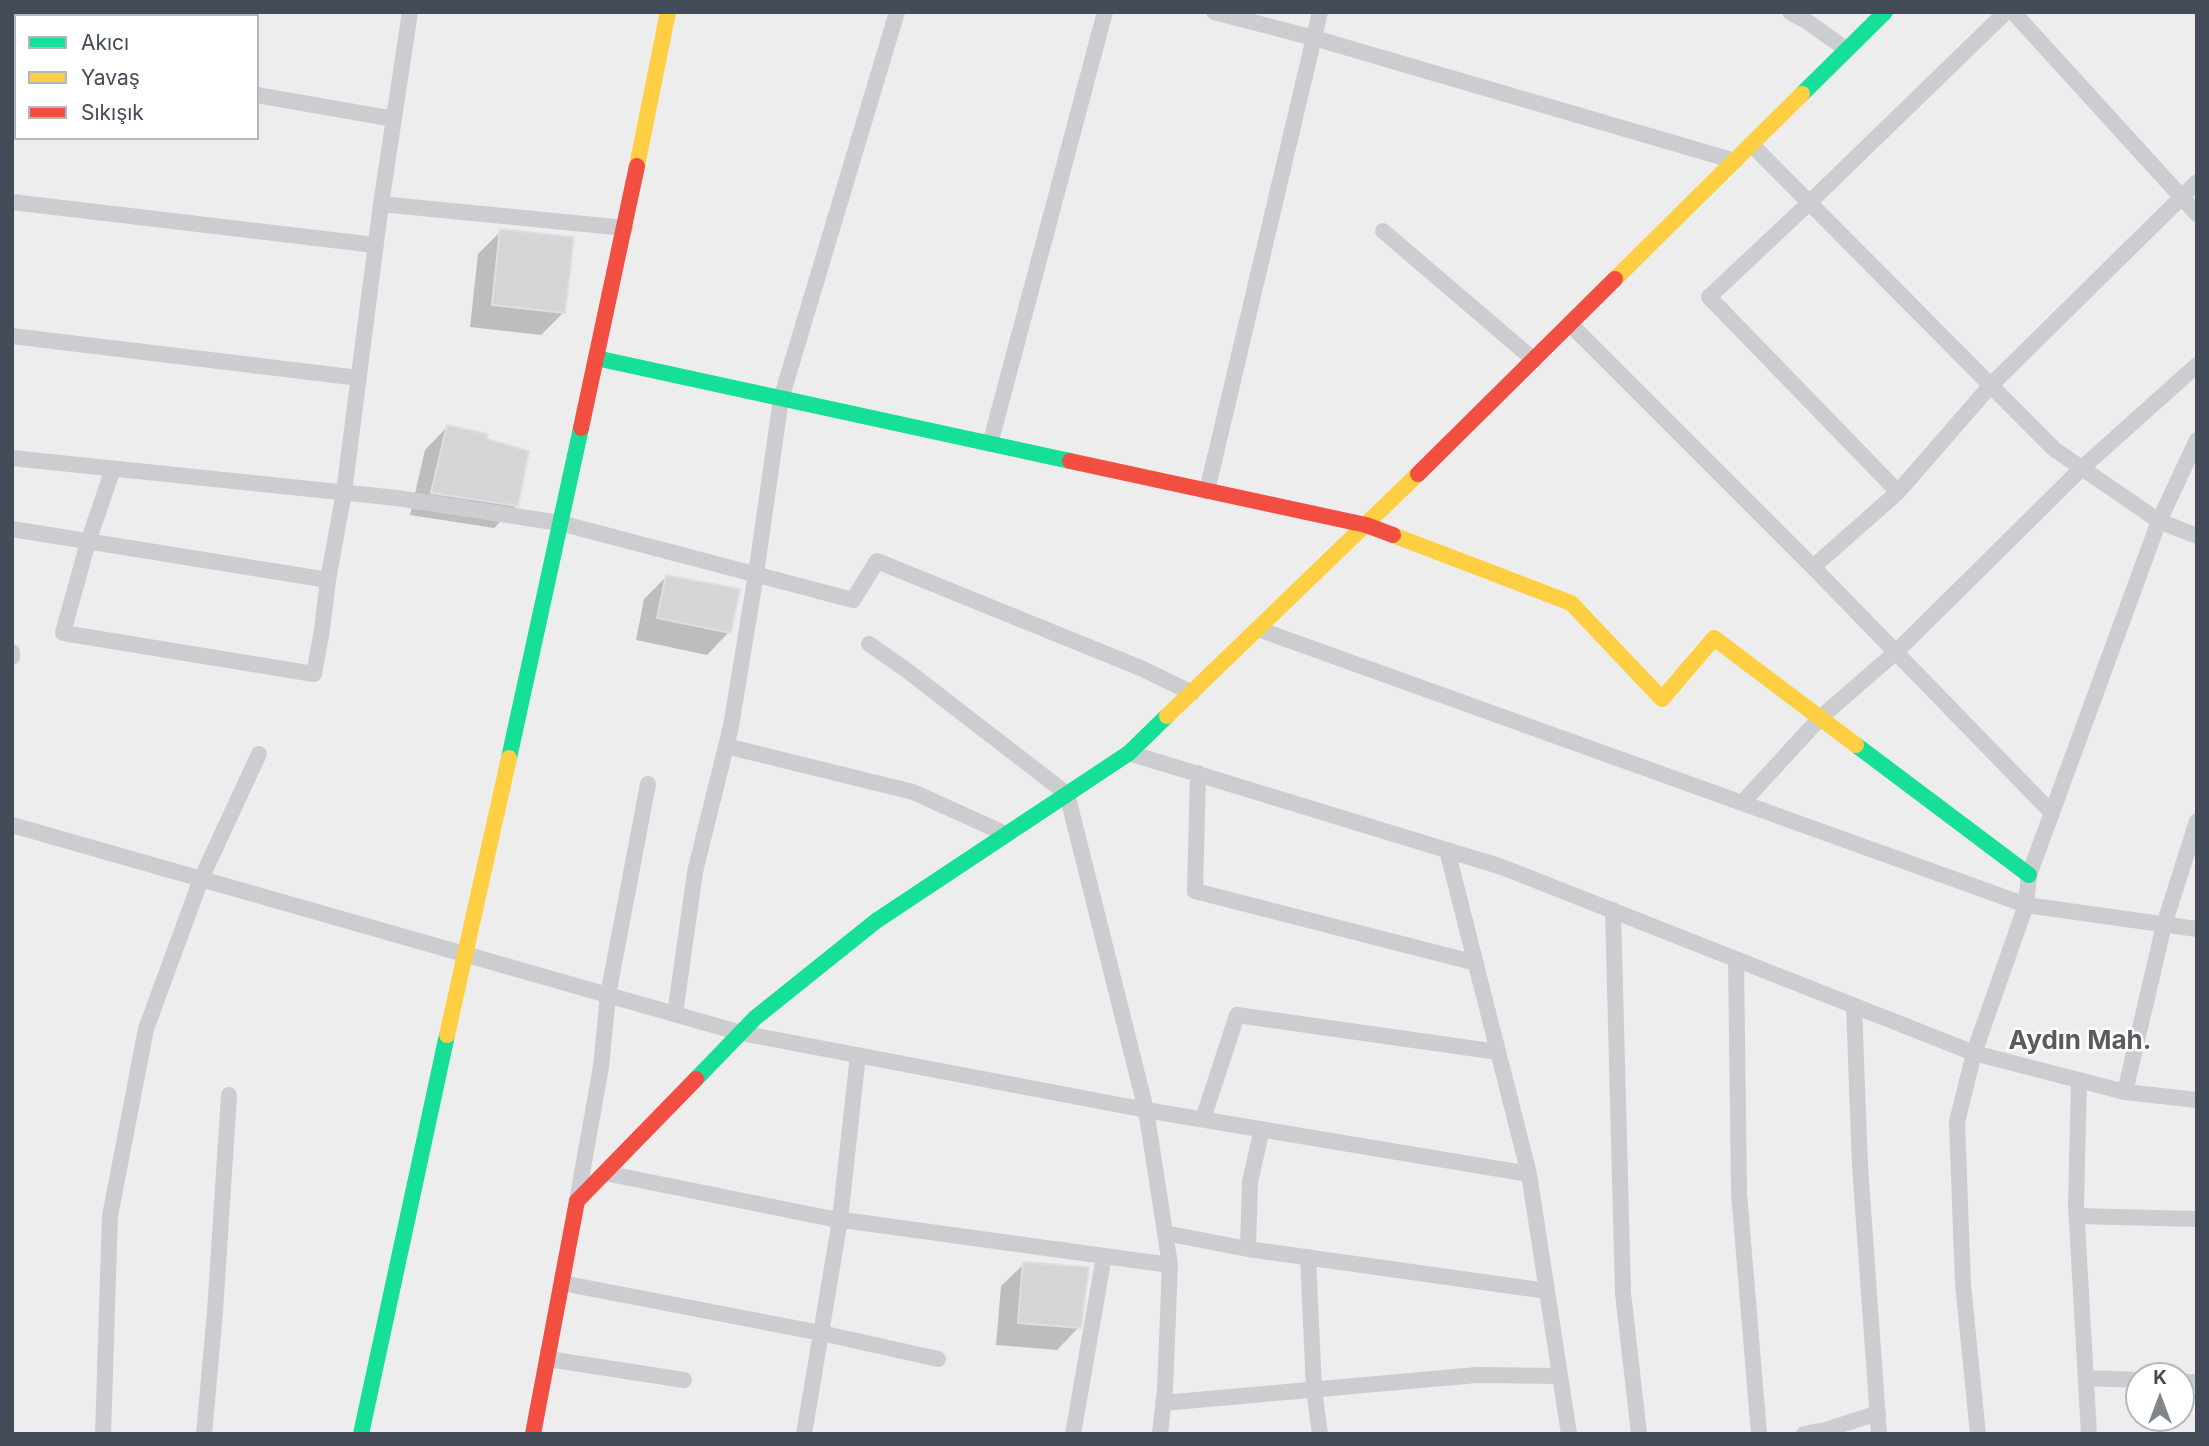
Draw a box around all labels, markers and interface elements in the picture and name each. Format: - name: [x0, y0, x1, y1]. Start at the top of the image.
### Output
- legend: [14, 14, 259, 140]
- text: Akıcı: [81, 30, 129, 55]
- text: Yavaş: [81, 65, 140, 90]
- text: Sıkışık: [81, 100, 144, 125]
- district label: Aydın Mah.: [2009, 1025, 2151, 1057]
- north arrow: [2125, 1362, 2195, 1432]
- text: K: [2153, 1366, 2167, 1389]

